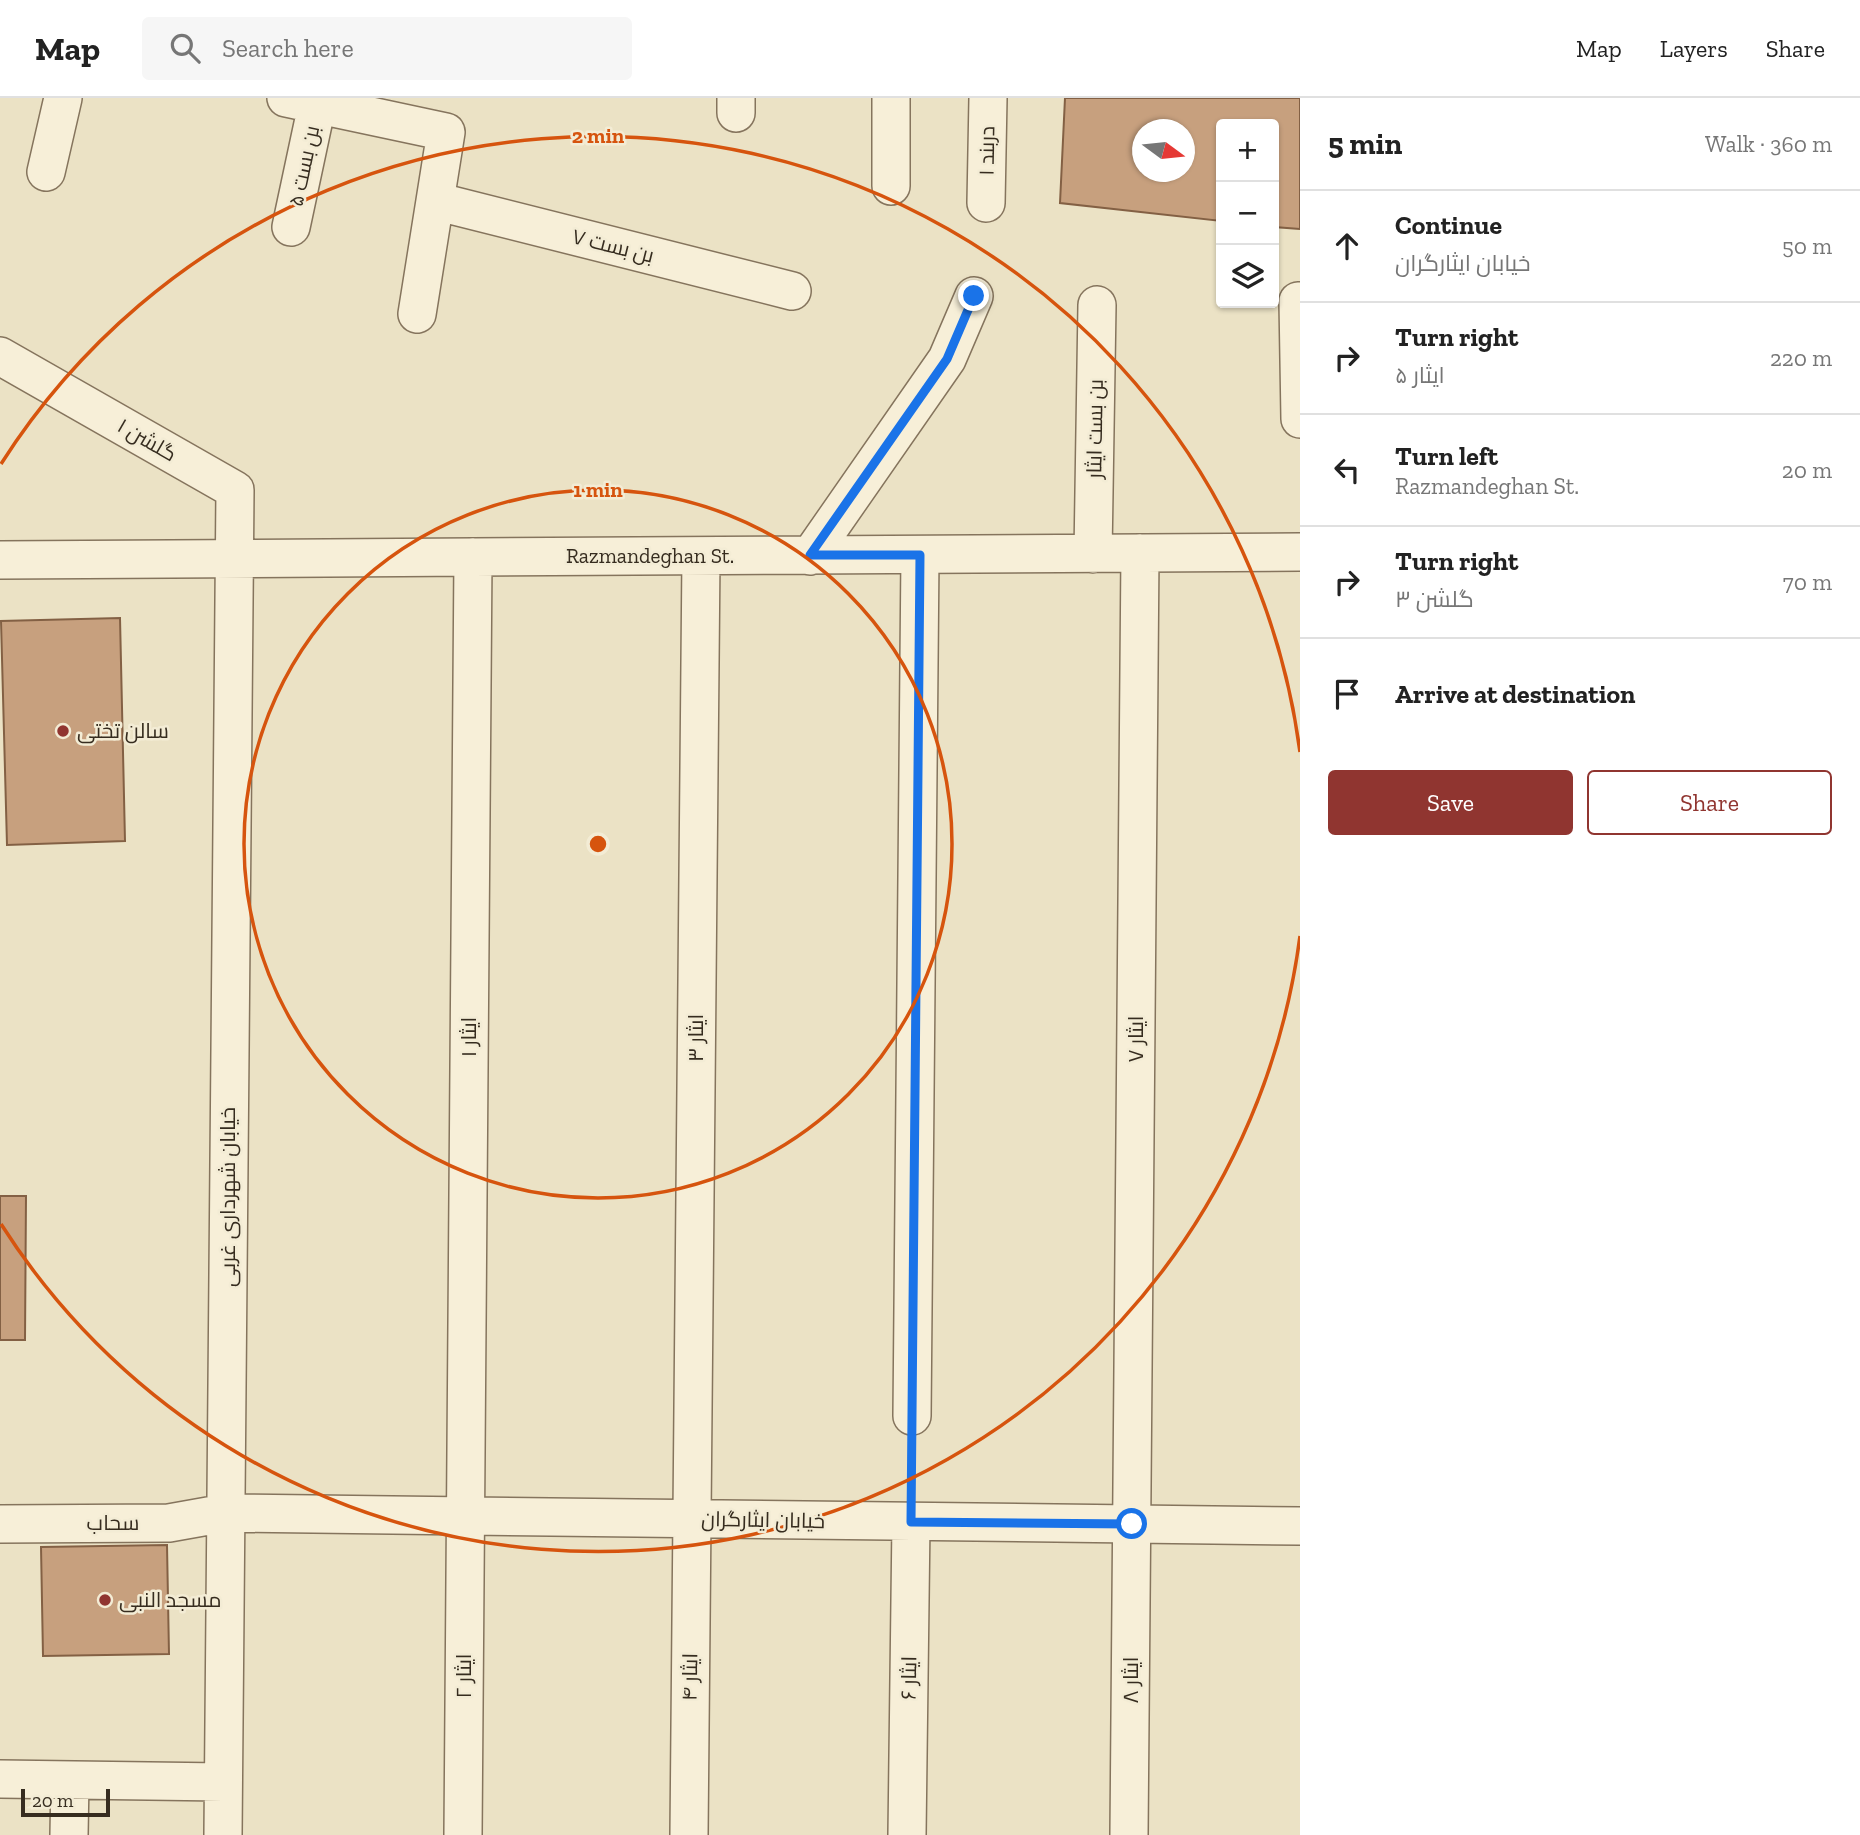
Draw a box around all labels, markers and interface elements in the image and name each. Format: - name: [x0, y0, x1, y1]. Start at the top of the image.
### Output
- search box: [142, 17, 632, 80]
- text: Map: [35, 29, 100, 68]
- icon: search: [166, 29, 204, 67]
- text: Search here: [222, 32, 354, 64]
- text: Map: [1576, 34, 1622, 63]
- text: Layers: [1660, 34, 1728, 63]
- text: Share: [1766, 34, 1825, 63]
- north arrow: [1132, 119, 1195, 182]
- map controls: [1216, 119, 1279, 308]
- button: +: [1216, 119, 1279, 182]
- street label: بن بست ۵: [283, 123, 325, 209]
- text: 2 min: [572, 123, 625, 148]
- street label: دربند ۱: [974, 126, 999, 176]
- text: 5 min: [1328, 126, 1402, 162]
- text: Walk · 360 m: [1705, 130, 1832, 158]
- button: −: [1216, 182, 1279, 245]
- text: Continue: [1395, 209, 1502, 241]
- street label: بن بست ۷: [569, 223, 657, 269]
- icon: ahead: [1328, 227, 1366, 265]
- text: 50 m: [1782, 232, 1832, 260]
- button: layers: [1216, 245, 1279, 308]
- text: خیابان ایثارگران: [1395, 249, 1531, 277]
- route end: [958, 280, 989, 311]
- text: Turn right: [1395, 321, 1518, 353]
- icon: right: [1328, 339, 1366, 377]
- text: 220 m: [1770, 344, 1832, 372]
- text: ایثار ۵: [1395, 361, 1445, 389]
- street label: بن بست ایثار: [1081, 379, 1109, 480]
- street label: گلشن ۱: [113, 413, 181, 467]
- text: Turn left: [1395, 440, 1498, 472]
- icon: left: [1328, 451, 1366, 489]
- text: 20 m: [1782, 456, 1832, 484]
- text: Razmandeghan St.: [1395, 472, 1579, 500]
- text: 1 min: [573, 477, 623, 502]
- street label: Razmandeghan St.: [566, 543, 734, 568]
- text: Turn right: [1395, 545, 1518, 577]
- icon: right: [1328, 563, 1366, 601]
- text: 70 m: [1783, 568, 1832, 596]
- text: گلشن ۳: [1395, 585, 1474, 613]
- icon: arrive: [1328, 675, 1366, 713]
- text: Arrive at destination: [1395, 678, 1635, 710]
- place label: سالن تختی: [77, 718, 169, 744]
- marker: سالن تختی: [55, 723, 71, 739]
- button: Save: [1328, 770, 1573, 835]
- button: Share: [1587, 770, 1832, 835]
- centre of rings: [586, 832, 610, 856]
- street label: ایثار ۳: [683, 1014, 708, 1062]
- street label: ایثار ۷: [1123, 1015, 1148, 1063]
- street label: ایثار ۱: [456, 1017, 481, 1057]
- street label: خیابان شهرداری غربی: [215, 1107, 241, 1287]
- street label: خیابان ایثارگران: [701, 1506, 825, 1534]
- route start: [1116, 1508, 1147, 1539]
- street label: سحاب: [87, 1510, 139, 1535]
- place label: مسجد النبی: [119, 1587, 222, 1613]
- marker: مسجد النبی: [97, 1592, 113, 1608]
- street label: ایثار ۴: [677, 1653, 702, 1701]
- street label: ایثار ۲: [451, 1654, 476, 1699]
- street label: ایثار ۶: [896, 1656, 921, 1700]
- street label: ایثار ۸: [1118, 1656, 1143, 1704]
- scale bar: [21, 1786, 110, 1818]
- text: 20 m: [32, 1789, 73, 1812]

